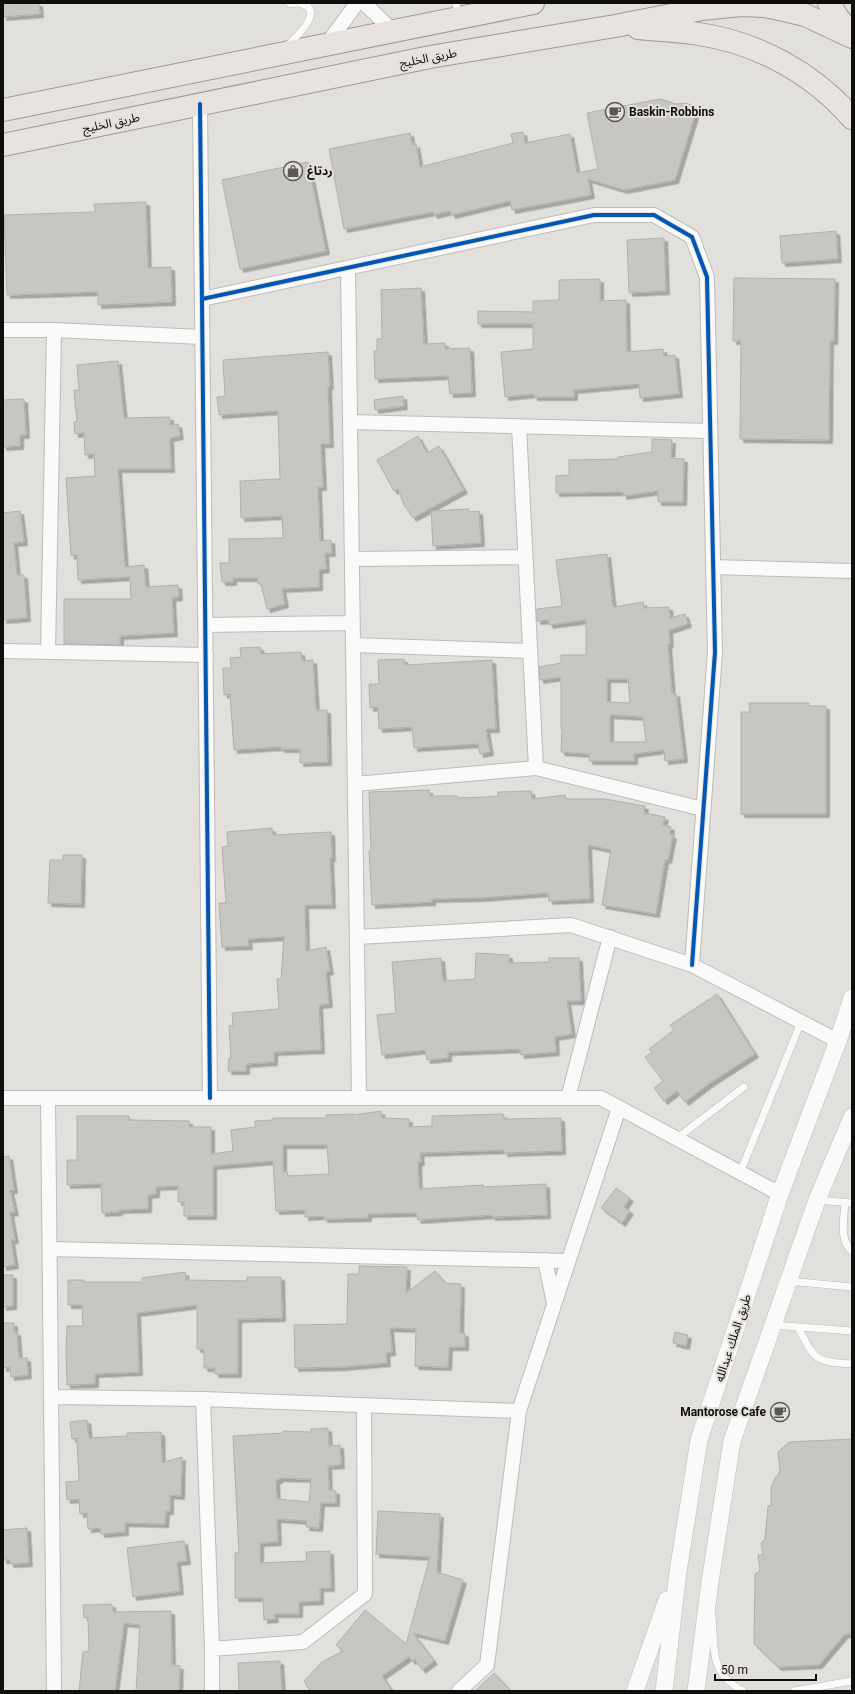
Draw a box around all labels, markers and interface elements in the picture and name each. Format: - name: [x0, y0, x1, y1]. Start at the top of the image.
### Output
- street label: طريق الخليج: [398, 46, 458, 72]
- cafe icon: Baskin-Robbins: [604, 101, 626, 123]
- place label: Baskin-Robbins: [629, 105, 714, 119]
- street label: طريق الخليج: [81, 110, 141, 138]
- shop icon: ردتاغ: [282, 160, 304, 182]
- place label: ردتاغ: [307, 164, 333, 180]
- street label: طريق الملك عبدالله: [712, 1292, 755, 1384]
- cafe icon: Mantorose Cafe: [769, 1401, 791, 1423]
- place label: Mantorose Cafe: [680, 1405, 767, 1419]
- scale bar: [715, 1656, 816, 1682]
- text: 50 m: [721, 1663, 748, 1677]

